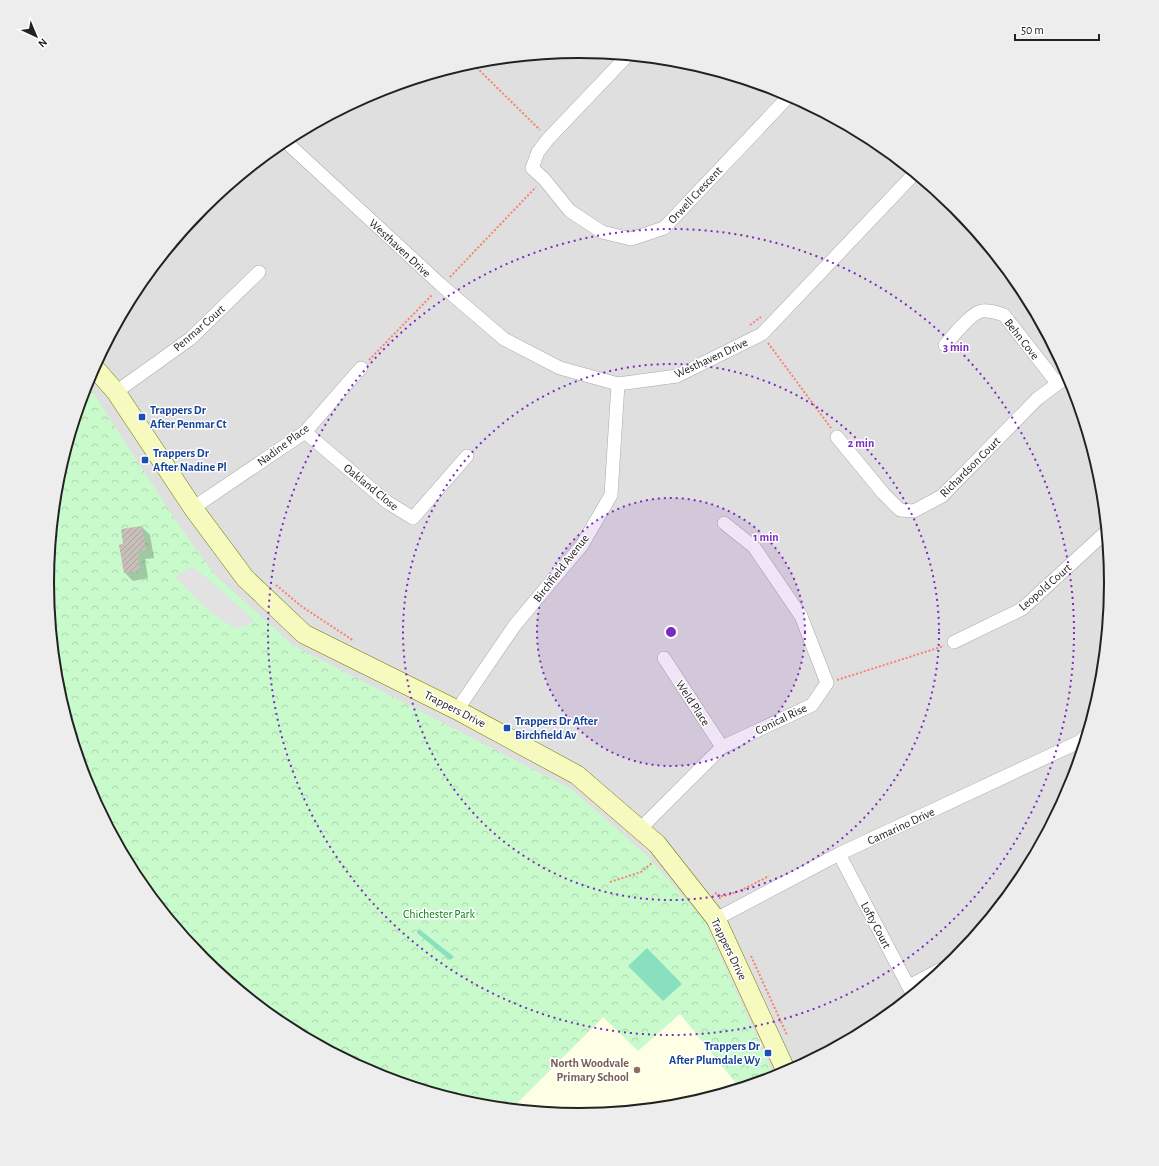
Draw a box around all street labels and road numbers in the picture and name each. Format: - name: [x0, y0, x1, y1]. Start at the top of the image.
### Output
- street label: Orwell Crescent: [666, 164, 724, 226]
- street label: Westhaven Drive: [367, 217, 433, 279]
- street label: Penmar Court: [171, 302, 227, 353]
- street label: Behn Cove: [1002, 316, 1042, 362]
- street label: Westhaven Drive: [673, 336, 749, 380]
- street label: Nadine Place: [255, 422, 311, 468]
- street label: Richardson Court: [938, 434, 1003, 499]
- street label: Oakland Close: [341, 461, 401, 513]
- street label: Birchfield Avenue: [531, 532, 591, 604]
- street label: Leopold Court: [1017, 561, 1074, 613]
- street label: Weld Place: [674, 678, 712, 728]
- street label: Trappers Drive: [422, 688, 488, 730]
- street label: Conical Rise: [753, 701, 809, 737]
- street label: Camarino Drive: [866, 805, 936, 847]
- street label: Lofty Court: [858, 900, 893, 951]
- street label: Trappers Drive: [709, 916, 749, 982]

